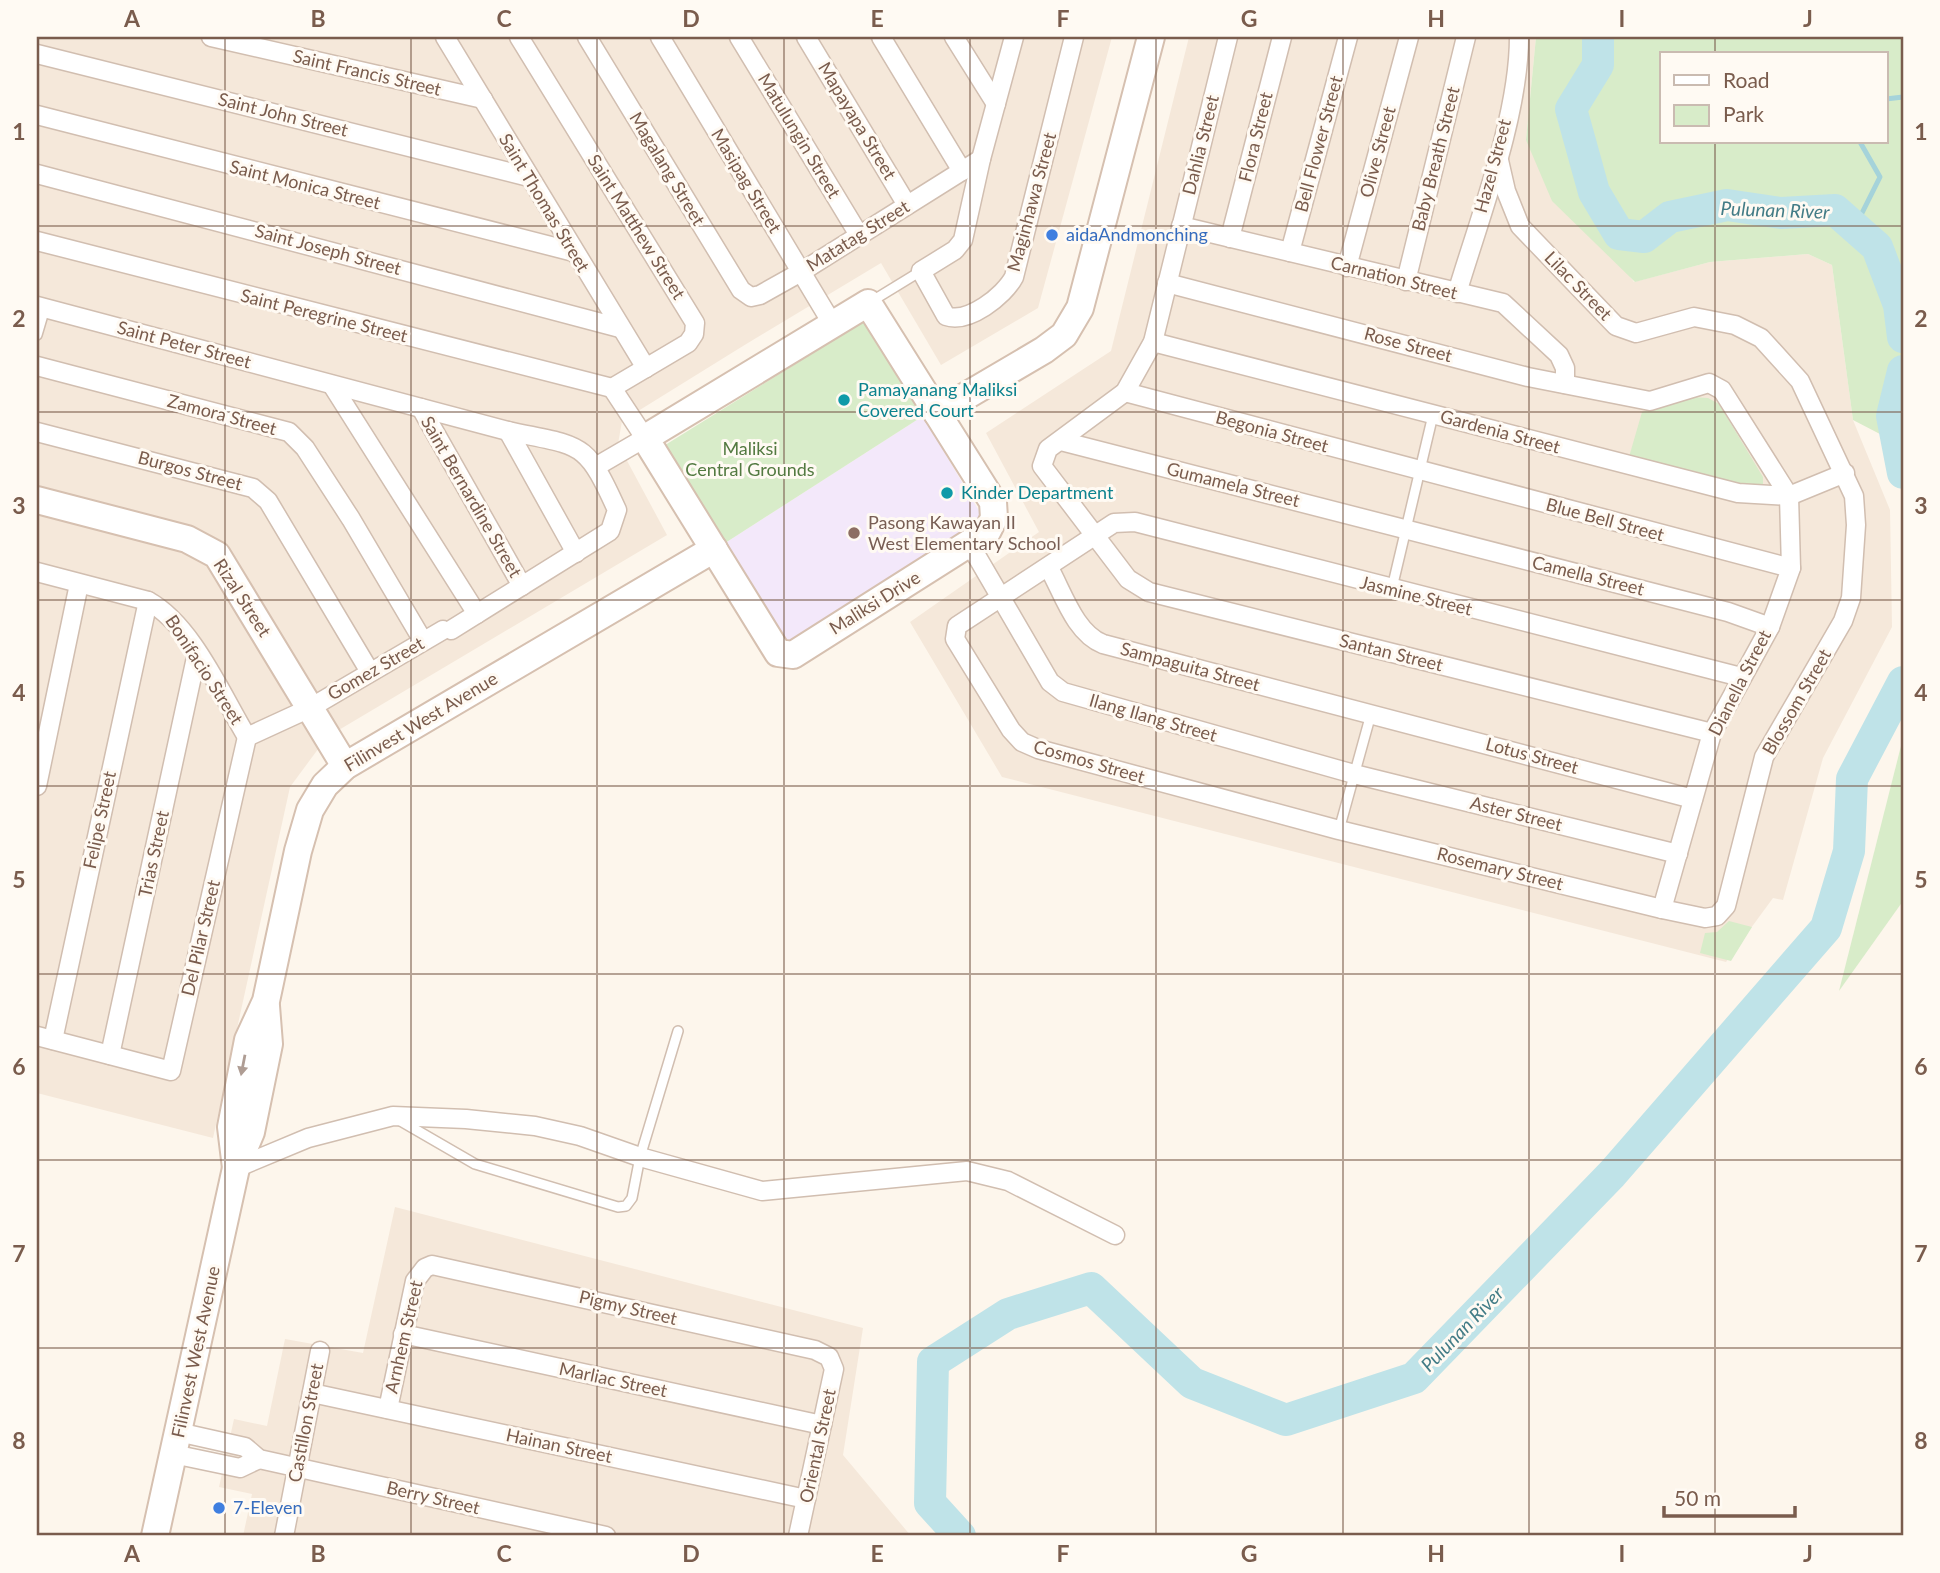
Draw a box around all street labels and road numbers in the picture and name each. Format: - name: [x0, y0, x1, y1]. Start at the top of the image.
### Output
- street label: Saint Francis Street: [291, 44, 444, 100]
- street label: Mapayapa Street: [814, 58, 902, 184]
- street label: Matulungin Street: [754, 69, 846, 202]
- street label: Bell Flower Street: [1289, 73, 1347, 214]
- street label: Baby Breath Street: [1406, 84, 1464, 233]
- street label: Saint John Street: [216, 87, 351, 141]
- street label: Flora Street: [1233, 89, 1277, 184]
- street label: Dahlia Street: [1177, 92, 1223, 197]
- street label: Olive Street: [1354, 103, 1400, 200]
- street label: Magalang Street: [625, 108, 711, 230]
- street label: Hazel Street: [1469, 116, 1515, 215]
- street label: Masipag Street: [707, 124, 787, 237]
- street label: Saint Thomas Street: [495, 129, 595, 276]
- street label: Maginhawa Street: [1002, 129, 1060, 274]
- street label: Saint Matthew Street: [583, 150, 691, 303]
- street label: Saint Monica Street: [228, 155, 383, 214]
- street label: Matatag Street: [802, 194, 914, 276]
- street label: Saint Joseph Street: [253, 219, 404, 279]
- street label: Lilac Street: [1540, 246, 1617, 325]
- street label: Carnation Street: [1329, 251, 1460, 304]
- street label: Saint Peregrine Street: [239, 284, 410, 347]
- street label: Saint Peter Street: [115, 316, 254, 373]
- street label: Rose Street: [1362, 322, 1455, 366]
- street label: Zamora Street: [165, 389, 280, 439]
- street label: Gardenia Street: [1438, 404, 1563, 458]
- street label: Begonia Street: [1214, 405, 1332, 457]
- street label: Saint Bernardine Street: [417, 412, 527, 582]
- street label: Burgos Street: [136, 446, 245, 495]
- street label: Gumamela Street: [1164, 457, 1303, 511]
- street label: Blue Bell Street: [1544, 493, 1667, 546]
- street label: Camella Street: [1530, 550, 1647, 600]
- street label: Rizal Street: [209, 554, 277, 641]
- street label: Maliksi Drive: [825, 566, 924, 639]
- street label: Jasmine Street: [1358, 570, 1475, 620]
- street label: Bonifacio Street: [161, 610, 249, 729]
- street label: Dianella Street: [1703, 625, 1775, 739]
- street label: Santan Street: [1337, 629, 1446, 676]
- street label: Gomez Street: [323, 631, 428, 705]
- street label: Sampaguita Street: [1118, 637, 1263, 695]
- street label: Blossom Street: [1757, 644, 1836, 758]
- street label: Filinvest West Avenue: [340, 667, 501, 776]
- street label: Ilang Ilang Street: [1087, 688, 1220, 746]
- street label: Lotus Street: [1484, 732, 1581, 778]
- street label: Cosmos Street: [1031, 735, 1148, 788]
- street label: Felipe Street: [78, 769, 120, 871]
- street label: Aster Street: [1468, 791, 1565, 835]
- street label: Trias Street: [133, 808, 173, 899]
- street label: Rosemary Street: [1435, 842, 1566, 894]
- street label: Del Pilar Street: [176, 877, 224, 998]
- street label: Filinvest West Avenue: [166, 1264, 224, 1440]
- street label: Arnhem Street: [379, 1278, 427, 1395]
- street label: Pigmy Street: [577, 1285, 680, 1329]
- street label: Marliac Street: [557, 1357, 670, 1401]
- street label: Castillon Street: [283, 1361, 327, 1484]
- street label: Oriental Street: [794, 1386, 840, 1505]
- street label: Hainan Street: [504, 1423, 615, 1467]
- street label: Berry Street: [384, 1476, 482, 1519]

